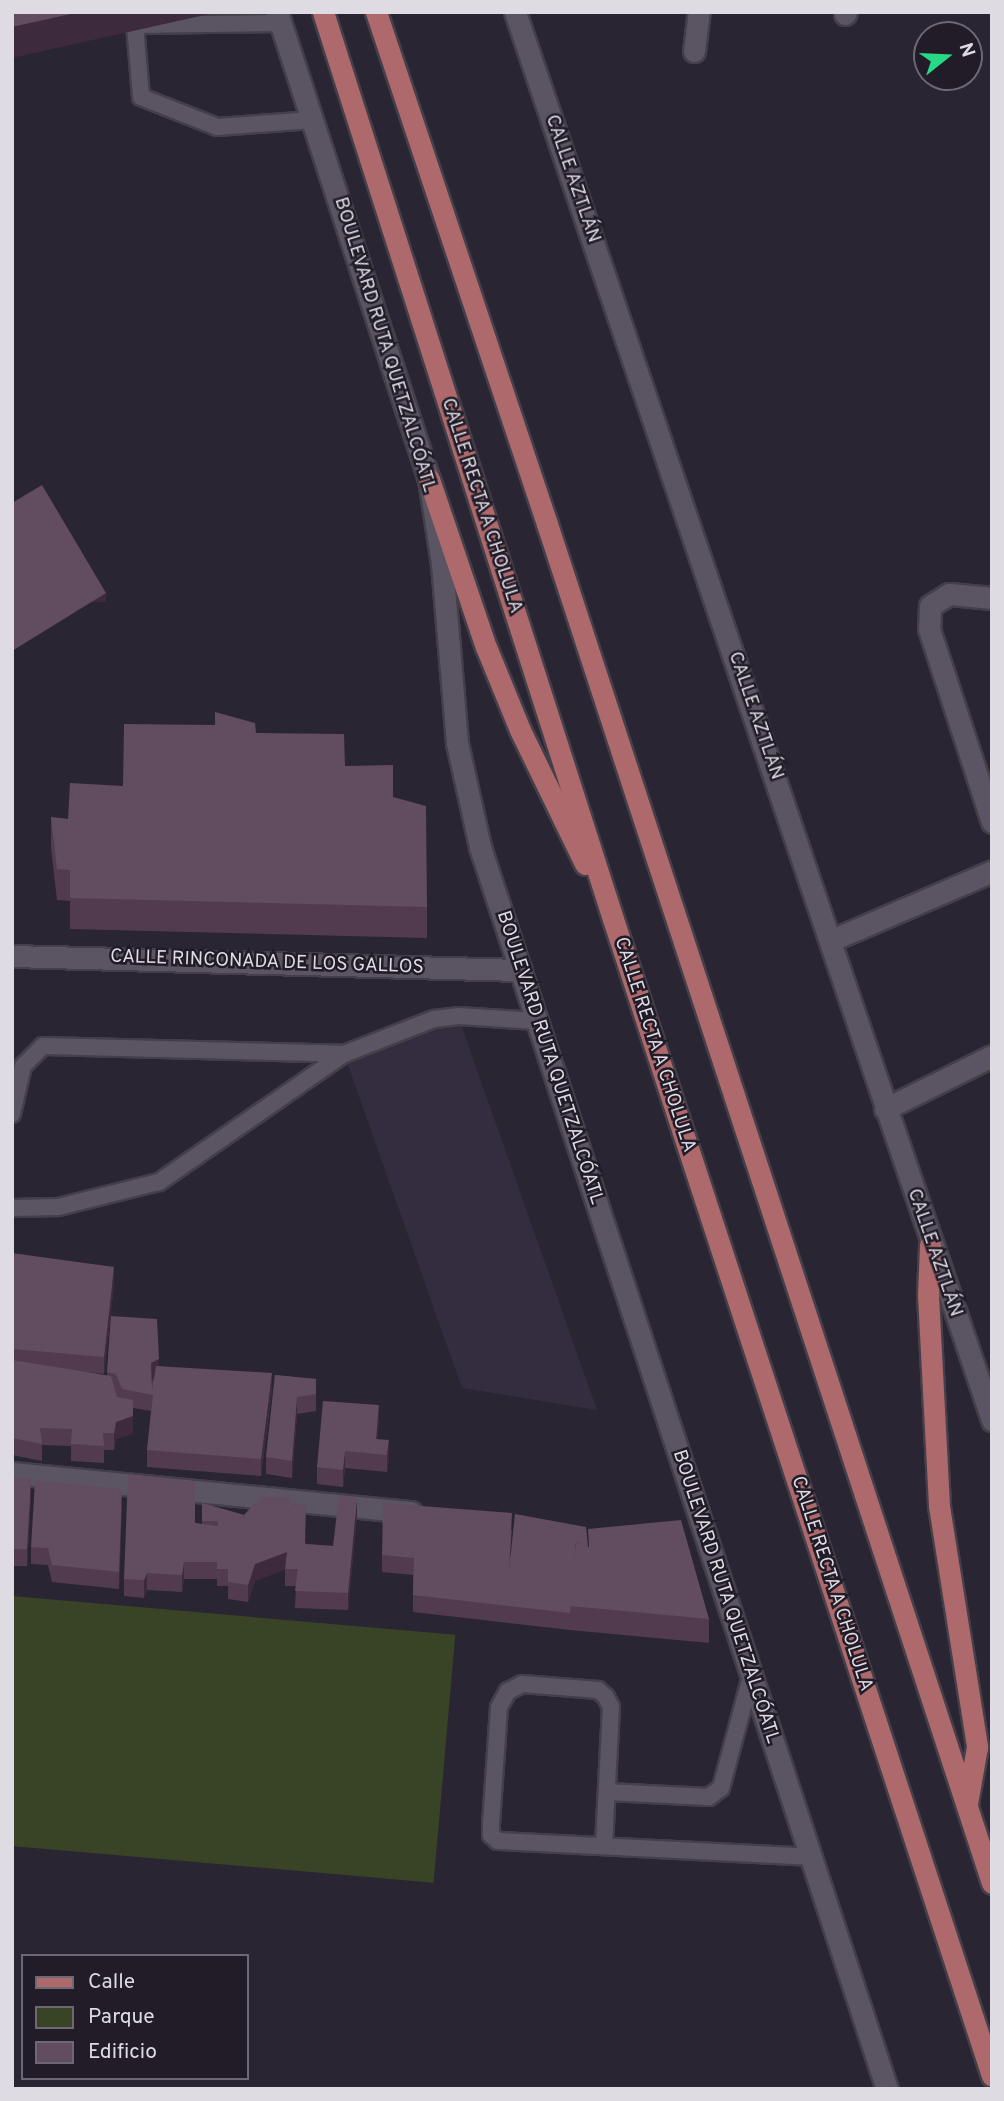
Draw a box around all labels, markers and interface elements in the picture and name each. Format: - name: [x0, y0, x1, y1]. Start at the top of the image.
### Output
- north arrow: [913, 21, 983, 91]
- text: N: [953, 40, 980, 60]
- street label: CALLE AZTLÁN: [539, 112, 605, 246]
- street label: BOULEVARD RUTA QUETZALCÓATL: [328, 194, 440, 496]
- street label: CALLE RECTA A CHOLULA: [435, 394, 527, 618]
- street label: CALLE AZTLÁN: [722, 649, 788, 783]
- street label: BOULEVARD RUTA QUETZALCÓATL: [491, 908, 607, 1208]
- street label: CALLE RECTA A CHOLULA: [608, 933, 700, 1157]
- street label: CALLE RINCONADA DE LOS GALLOS: [109, 946, 425, 980]
- street label: CALLE AZTLÁN: [901, 1186, 967, 1320]
- street label: BOULEVARD RUTA QUETZALCÓATL: [667, 1447, 783, 1747]
- street label: CALLE RECTA A CHOLULA: [785, 1472, 877, 1696]
- legend: [21, 1954, 248, 2080]
- text: Calle: [88, 1969, 135, 1996]
- text: Parque: [88, 2004, 155, 2031]
- text: Edificio: [88, 2039, 157, 2066]

